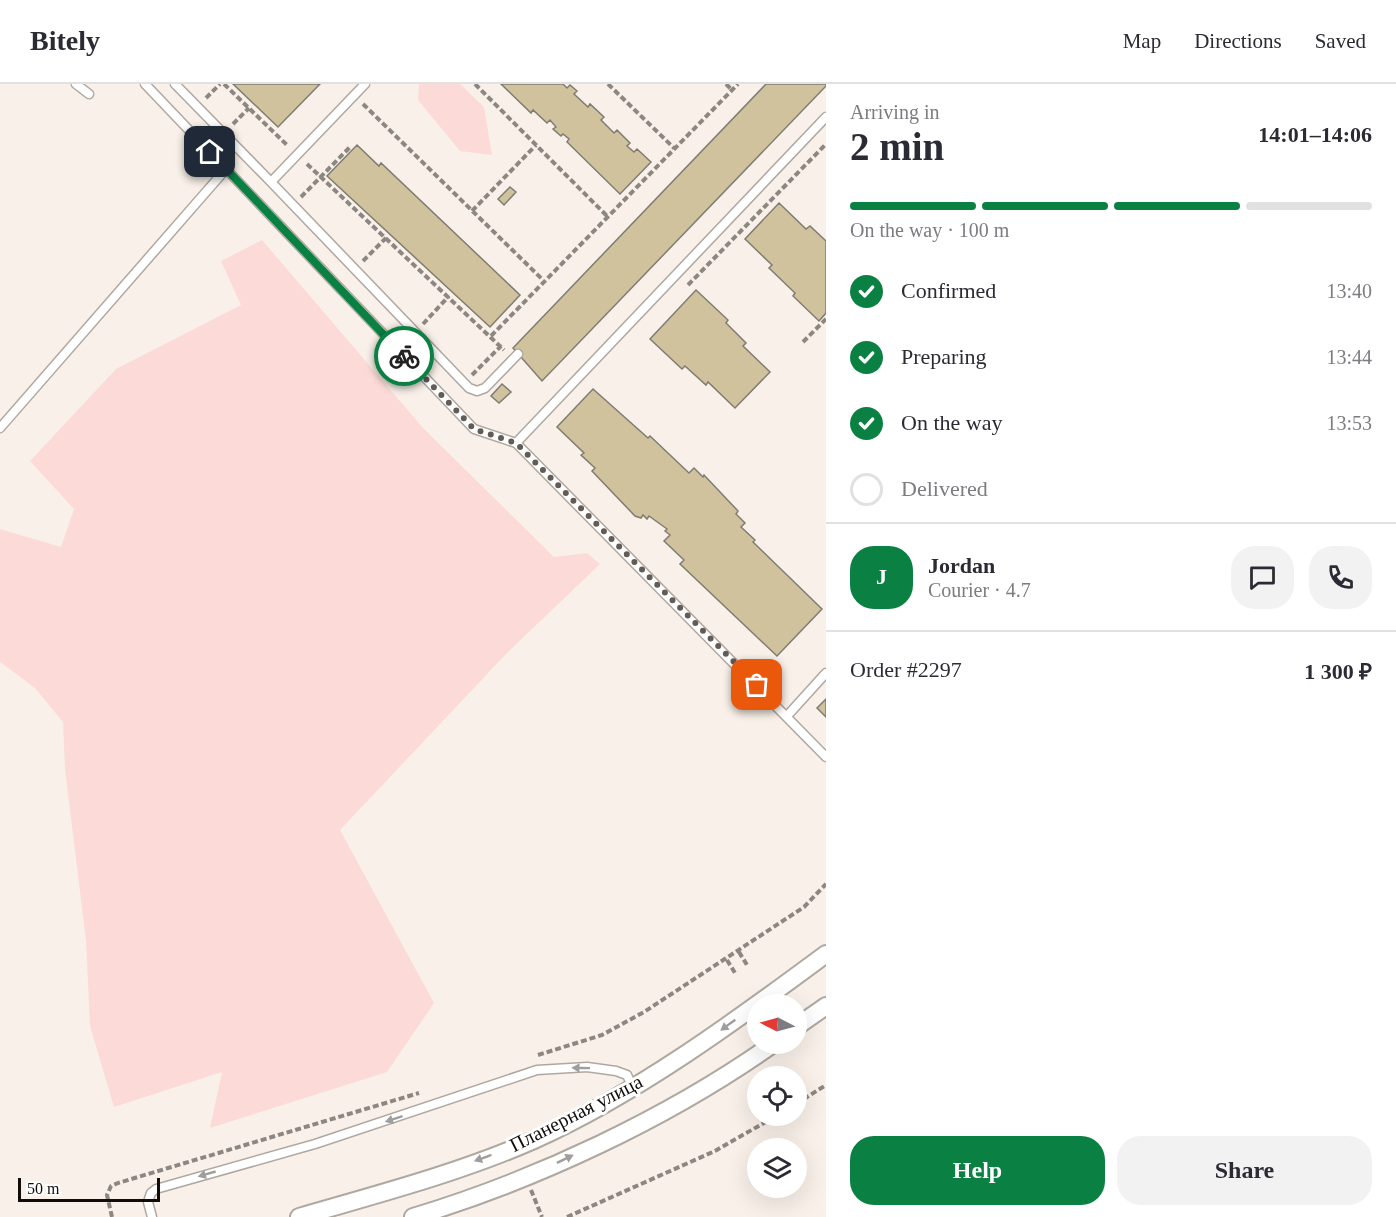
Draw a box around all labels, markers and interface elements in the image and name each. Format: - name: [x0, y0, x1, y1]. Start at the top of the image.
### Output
- text: Bitely: [30, 25, 100, 56]
- text: Map: [1123, 29, 1161, 53]
- text: Directions: [1194, 29, 1282, 53]
- text: Saved: [1315, 29, 1366, 53]
- text: Arriving in: [850, 101, 939, 123]
- text: 14:01–14:06: [1258, 122, 1372, 147]
- text: 2 min: [850, 125, 944, 168]
- pin: [184, 126, 235, 177]
- icon: home: [193, 135, 226, 168]
- text: On the way · 100 m: [850, 219, 1009, 241]
- icon: check: [850, 275, 883, 308]
- text: Confirmed: [901, 278, 996, 303]
- text: 13:40: [1326, 280, 1372, 302]
- courier: [374, 326, 434, 386]
- icon: bike: [388, 340, 421, 373]
- icon: check: [850, 341, 883, 374]
- text: Preparing: [901, 344, 987, 369]
- text: 13:44: [1326, 346, 1372, 368]
- icon: check: [850, 407, 883, 440]
- text: On the way: [901, 410, 1002, 435]
- text: 13:53: [1326, 412, 1372, 434]
- text: Delivered: [901, 476, 988, 501]
- button: chat: [1231, 546, 1294, 609]
- button: phone: [1309, 546, 1372, 609]
- text: Jordan: [928, 553, 995, 578]
- text: J: [876, 564, 887, 589]
- text: Courier · 4.7: [928, 579, 1031, 601]
- text: Order #2297: [850, 657, 962, 682]
- pin: [731, 659, 782, 710]
- text: 1 300 ₽: [1304, 659, 1372, 684]
- icon: bag: [740, 668, 773, 701]
- north arrow: [747, 994, 807, 1054]
- map controls: [747, 994, 807, 1198]
- one-way arrow: [720, 1019, 736, 1031]
- one-way arrow: [571, 1063, 590, 1073]
- button: locate: [747, 1066, 807, 1126]
- street label: Планерная улица: [506, 1070, 647, 1157]
- one-way arrow: [385, 1114, 403, 1124]
- button: Help: [850, 1136, 1105, 1205]
- button: Share: [1117, 1136, 1372, 1205]
- button: layers: [747, 1138, 807, 1198]
- one-way arrow: [474, 1154, 492, 1164]
- one-way arrow: [557, 1154, 574, 1163]
- one-way arrow: [198, 1170, 216, 1179]
- scale bar: [18, 1175, 160, 1202]
- text: 50 m: [27, 1180, 59, 1197]

